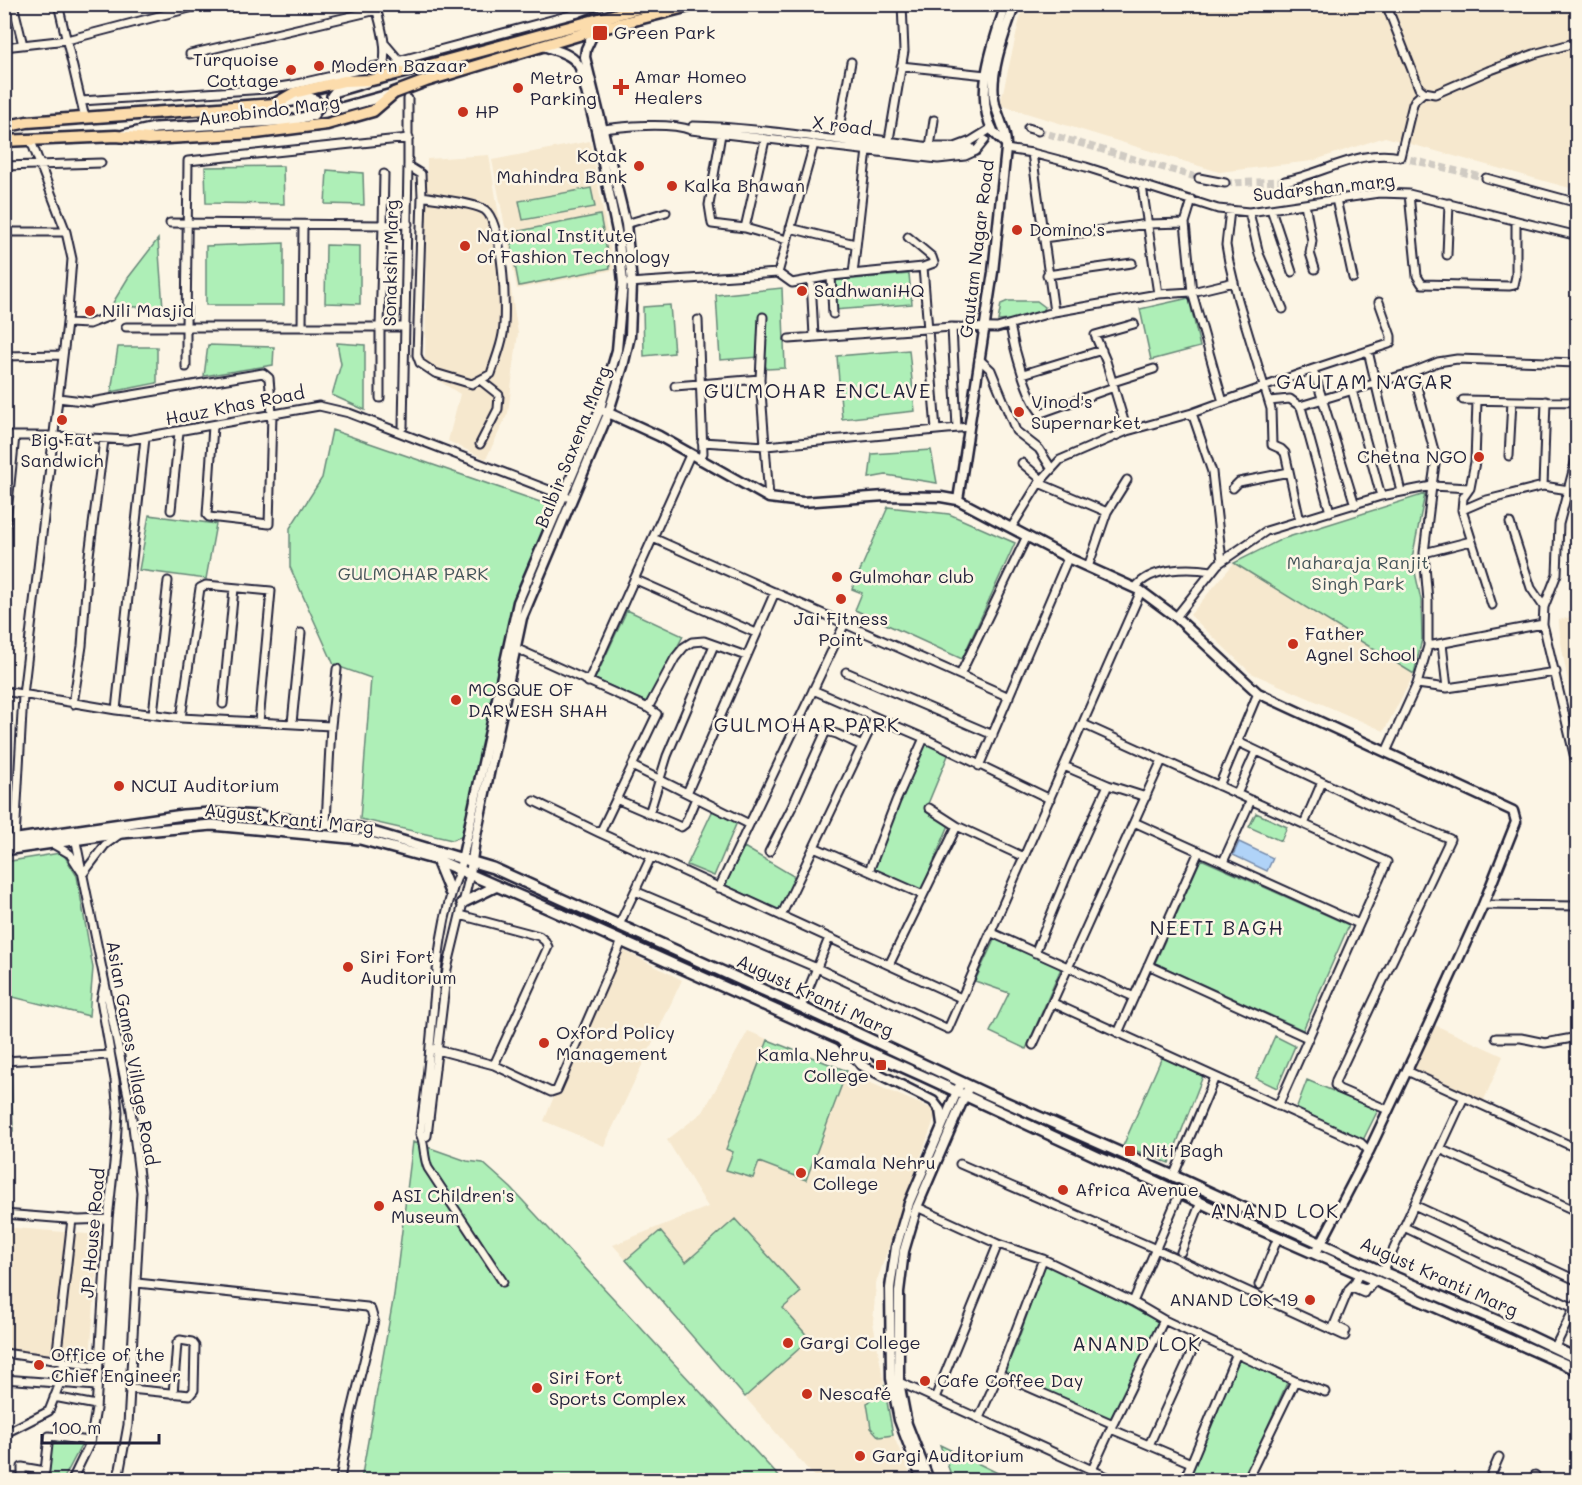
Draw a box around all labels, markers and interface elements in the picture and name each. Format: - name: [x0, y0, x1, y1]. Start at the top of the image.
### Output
- place label: Green Park: [614, 20, 715, 44]
- marker: Green Park: [591, 24, 609, 42]
- place label: Turquoise Cottage: [193, 47, 279, 92]
- place label: Modern Bazaar: [331, 53, 467, 77]
- marker: Modern Bazaar: [312, 59, 326, 73]
- marker: Turquoise Cottage: [284, 63, 298, 77]
- place label: Amar Homeo Healers: [634, 64, 747, 109]
- place label: Metro Parking: [530, 65, 597, 110]
- marker: Amar Homeo Healers: [612, 78, 630, 96]
- marker: Metro Parking: [511, 81, 525, 95]
- street label: Aurobindo Marg: [197, 89, 341, 131]
- place label: HP: [475, 99, 499, 123]
- marker: HP: [456, 105, 470, 119]
- street label: X road: [811, 109, 873, 141]
- place label: Kotak Mahindra Bank: [496, 143, 627, 188]
- street label: Gautam Nagar Road: [953, 158, 999, 339]
- marker: Kotak Mahindra Bank: [632, 159, 646, 173]
- street label: Sudarshan marg: [1252, 168, 1396, 206]
- place label: Kalka Bhawan: [684, 173, 805, 197]
- marker: Kalka Bhawan: [665, 179, 679, 193]
- street label: Sonakshi Marg: [377, 199, 403, 327]
- place label: Domino's: [1029, 217, 1105, 241]
- place label: National Institute of Fashion Technology: [477, 223, 670, 268]
- marker: Domino's: [1010, 223, 1024, 237]
- marker: National Institute of Fashion Technology: [458, 239, 472, 253]
- place label: SadhwaniHQ: [814, 278, 924, 302]
- marker: SadhwaniHQ: [795, 284, 809, 298]
- place label: Nili Masjid: [102, 298, 194, 322]
- marker: Nili Masjid: [83, 304, 97, 318]
- street label: Balbir Saxena Marg: [529, 362, 615, 531]
- district label: GAUTAM NAGAR: [1276, 368, 1454, 394]
- district label: GULMOHAR ENCLAVE: [704, 377, 932, 403]
- street label: Hauz Khas Road: [163, 380, 306, 430]
- place label: Vinod's Supernarket: [1031, 389, 1141, 434]
- marker: Vinod's Supernarket: [1012, 405, 1026, 419]
- marker: Big Fat Sandwich: [55, 413, 69, 427]
- place label: Big Fat Sandwich: [21, 427, 103, 472]
- place label: Chetna NGO: [1357, 444, 1467, 468]
- marker: Chetna NGO: [1472, 450, 1486, 464]
- park label: Maharaja Ranjit Singh Park: [1287, 550, 1429, 595]
- park label: GULMOHAR PARK: [338, 561, 488, 585]
- place label: Gulmohar club: [849, 564, 974, 588]
- marker: Gulmohar club: [830, 570, 844, 584]
- marker: Jai Fitness Point: [834, 592, 848, 606]
- place label: Jai Fitness Point: [794, 606, 888, 651]
- place label: Father Agnel School: [1305, 621, 1416, 666]
- marker: Father Agnel School: [1286, 637, 1300, 651]
- place label: MOSQUE OF DARWESH SHAH: [468, 677, 607, 722]
- marker: MOSQUE OF DARWESH SHAH: [449, 693, 463, 707]
- district label: GULMOHAR PARK: [714, 711, 900, 737]
- place label: NCUI Auditorium: [131, 773, 279, 797]
- marker: NCUI Auditorium: [112, 779, 126, 793]
- street label: August Kranti Marg: [203, 797, 375, 839]
- district label: NEETI BAGH: [1150, 914, 1284, 940]
- street label: Asian Games Village Road: [101, 939, 165, 1167]
- place label: Siri Fort Auditorium: [360, 944, 457, 989]
- street label: August Kranti Marg: [733, 948, 898, 1042]
- marker: Siri Fort Auditorium: [341, 960, 355, 974]
- place label: Oxford Policy Management: [556, 1020, 675, 1065]
- marker: Oxford Policy Management: [537, 1036, 551, 1050]
- place label: Kamla Nehru College: [758, 1042, 869, 1087]
- marker: Kamla Nehru College: [874, 1058, 888, 1072]
- place label: Niti Bagh: [1142, 1138, 1223, 1162]
- marker: Niti Bagh: [1123, 1144, 1137, 1158]
- place label: Kamala Nehru College: [813, 1150, 936, 1195]
- marker: Kamala Nehru College: [794, 1166, 808, 1180]
- street label: JP House Road: [74, 1167, 110, 1299]
- place label: Africa Avenue: [1075, 1177, 1199, 1201]
- place label: ASI Children's Museum: [391, 1183, 515, 1228]
- marker: Africa Avenue: [1056, 1183, 1070, 1197]
- district label: ANAND LOK: [1210, 1197, 1340, 1223]
- marker: ASI Children's Museum: [372, 1199, 386, 1213]
- street label: August Kranti Marg: [1357, 1230, 1522, 1322]
- place label: ANAND LOK 19: [1169, 1287, 1298, 1311]
- marker: ANAND LOK 19: [1303, 1293, 1317, 1307]
- place label: Gargi College: [800, 1330, 921, 1354]
- district label: ANAND LOK: [1072, 1330, 1202, 1356]
- marker: Gargi College: [781, 1336, 795, 1350]
- place label: Office of the Chief Engineer: [51, 1342, 181, 1387]
- marker: Office of the Chief Engineer: [32, 1358, 46, 1372]
- place label: Siri Fort Sports Complex: [549, 1365, 686, 1410]
- place label: Cafe Coffee Day: [937, 1368, 1084, 1392]
- marker: Cafe Coffee Day: [918, 1374, 932, 1388]
- marker: Siri Fort Sports Complex: [530, 1381, 544, 1395]
- place label: Nescafé: [819, 1381, 891, 1405]
- marker: Nescafé: [800, 1387, 814, 1401]
- scale bar: [42, 1407, 159, 1445]
- text: 100 m: [51, 1415, 101, 1439]
- place label: Gargi Auditorium: [872, 1443, 1024, 1467]
- marker: Gargi Auditorium: [853, 1449, 867, 1463]

